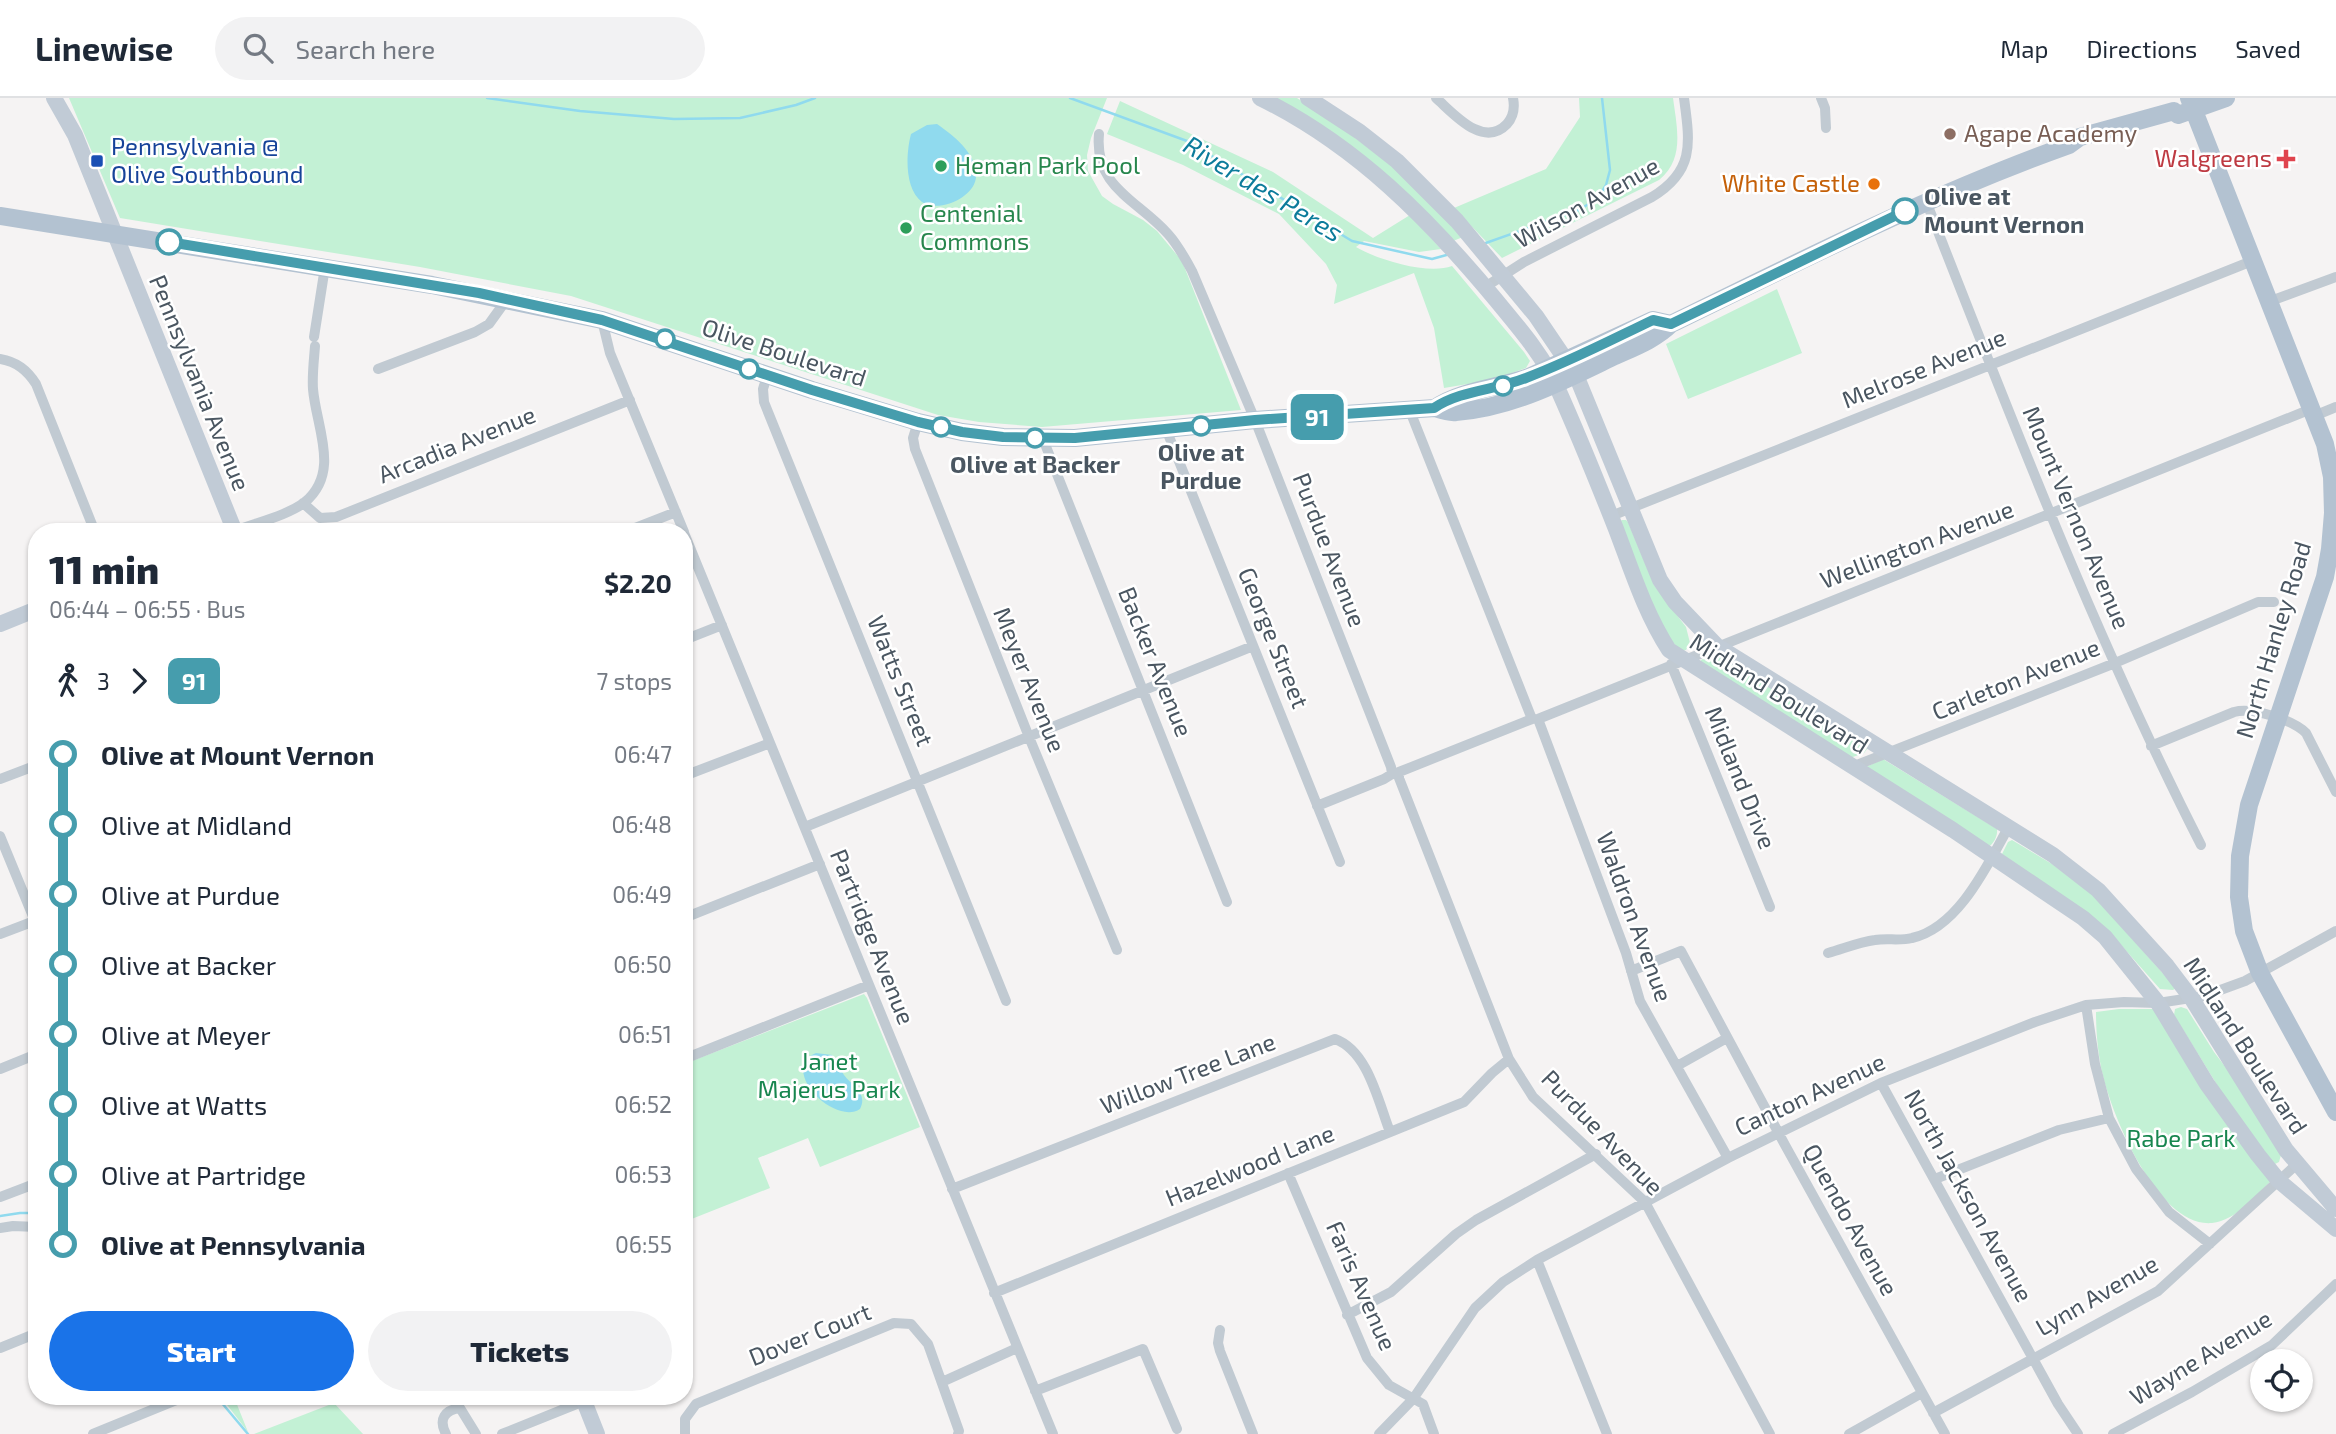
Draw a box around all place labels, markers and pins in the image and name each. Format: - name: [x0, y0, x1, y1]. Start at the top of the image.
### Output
- place label: Agape Academy: [1964, 118, 2137, 147]
- marker: Agape Academy: [1942, 126, 1958, 142]
- place label: Pennsylvania @ Olive Southbound: [111, 131, 303, 188]
- place label: Walgreens: [2155, 143, 2272, 172]
- place label: Heman Park Pool: [955, 150, 1140, 179]
- marker: Walgreens: [2278, 151, 2294, 167]
- marker: Pennsylvania @ Olive Southbound: [89, 153, 105, 169]
- marker: Heman Park Pool: [933, 158, 949, 174]
- place label: White Castle: [1722, 168, 1860, 197]
- marker: White Castle: [1866, 176, 1882, 192]
- place label: Olive at Mount Vernon: [1924, 181, 2085, 238]
- place label: Centenial Commons: [920, 198, 1029, 255]
- marker: Olive at Mount Vernon: [1892, 198, 1918, 224]
- marker: Centenial Commons: [898, 220, 914, 236]
- unlabelled marker: [156, 229, 182, 255]
- unlabelled marker: [655, 329, 675, 349]
- unlabelled marker: [739, 359, 759, 379]
- unlabelled marker: [1493, 376, 1513, 396]
- marker: Olive at Purdue: [1191, 416, 1211, 436]
- unlabelled marker: [931, 417, 951, 437]
- marker: Olive at Backer: [1025, 428, 1045, 448]
- place label: Olive at Purdue: [1158, 437, 1244, 494]
- place label: Olive at Backer: [950, 449, 1121, 478]

